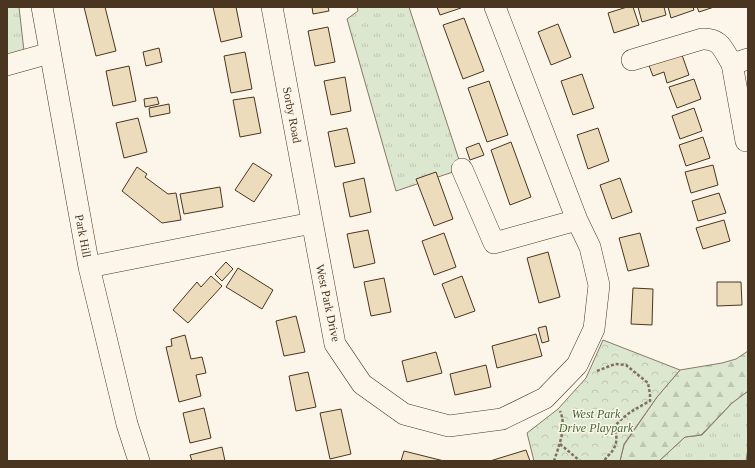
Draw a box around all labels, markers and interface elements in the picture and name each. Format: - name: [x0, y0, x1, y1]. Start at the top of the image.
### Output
- street label: Sorby Road: [280, 86, 304, 144]
- street label: Park Hill: [72, 213, 94, 259]
- street label: West Park Drive: [313, 263, 343, 343]
- park label: West Park Drive Playpark: [558, 407, 634, 435]

